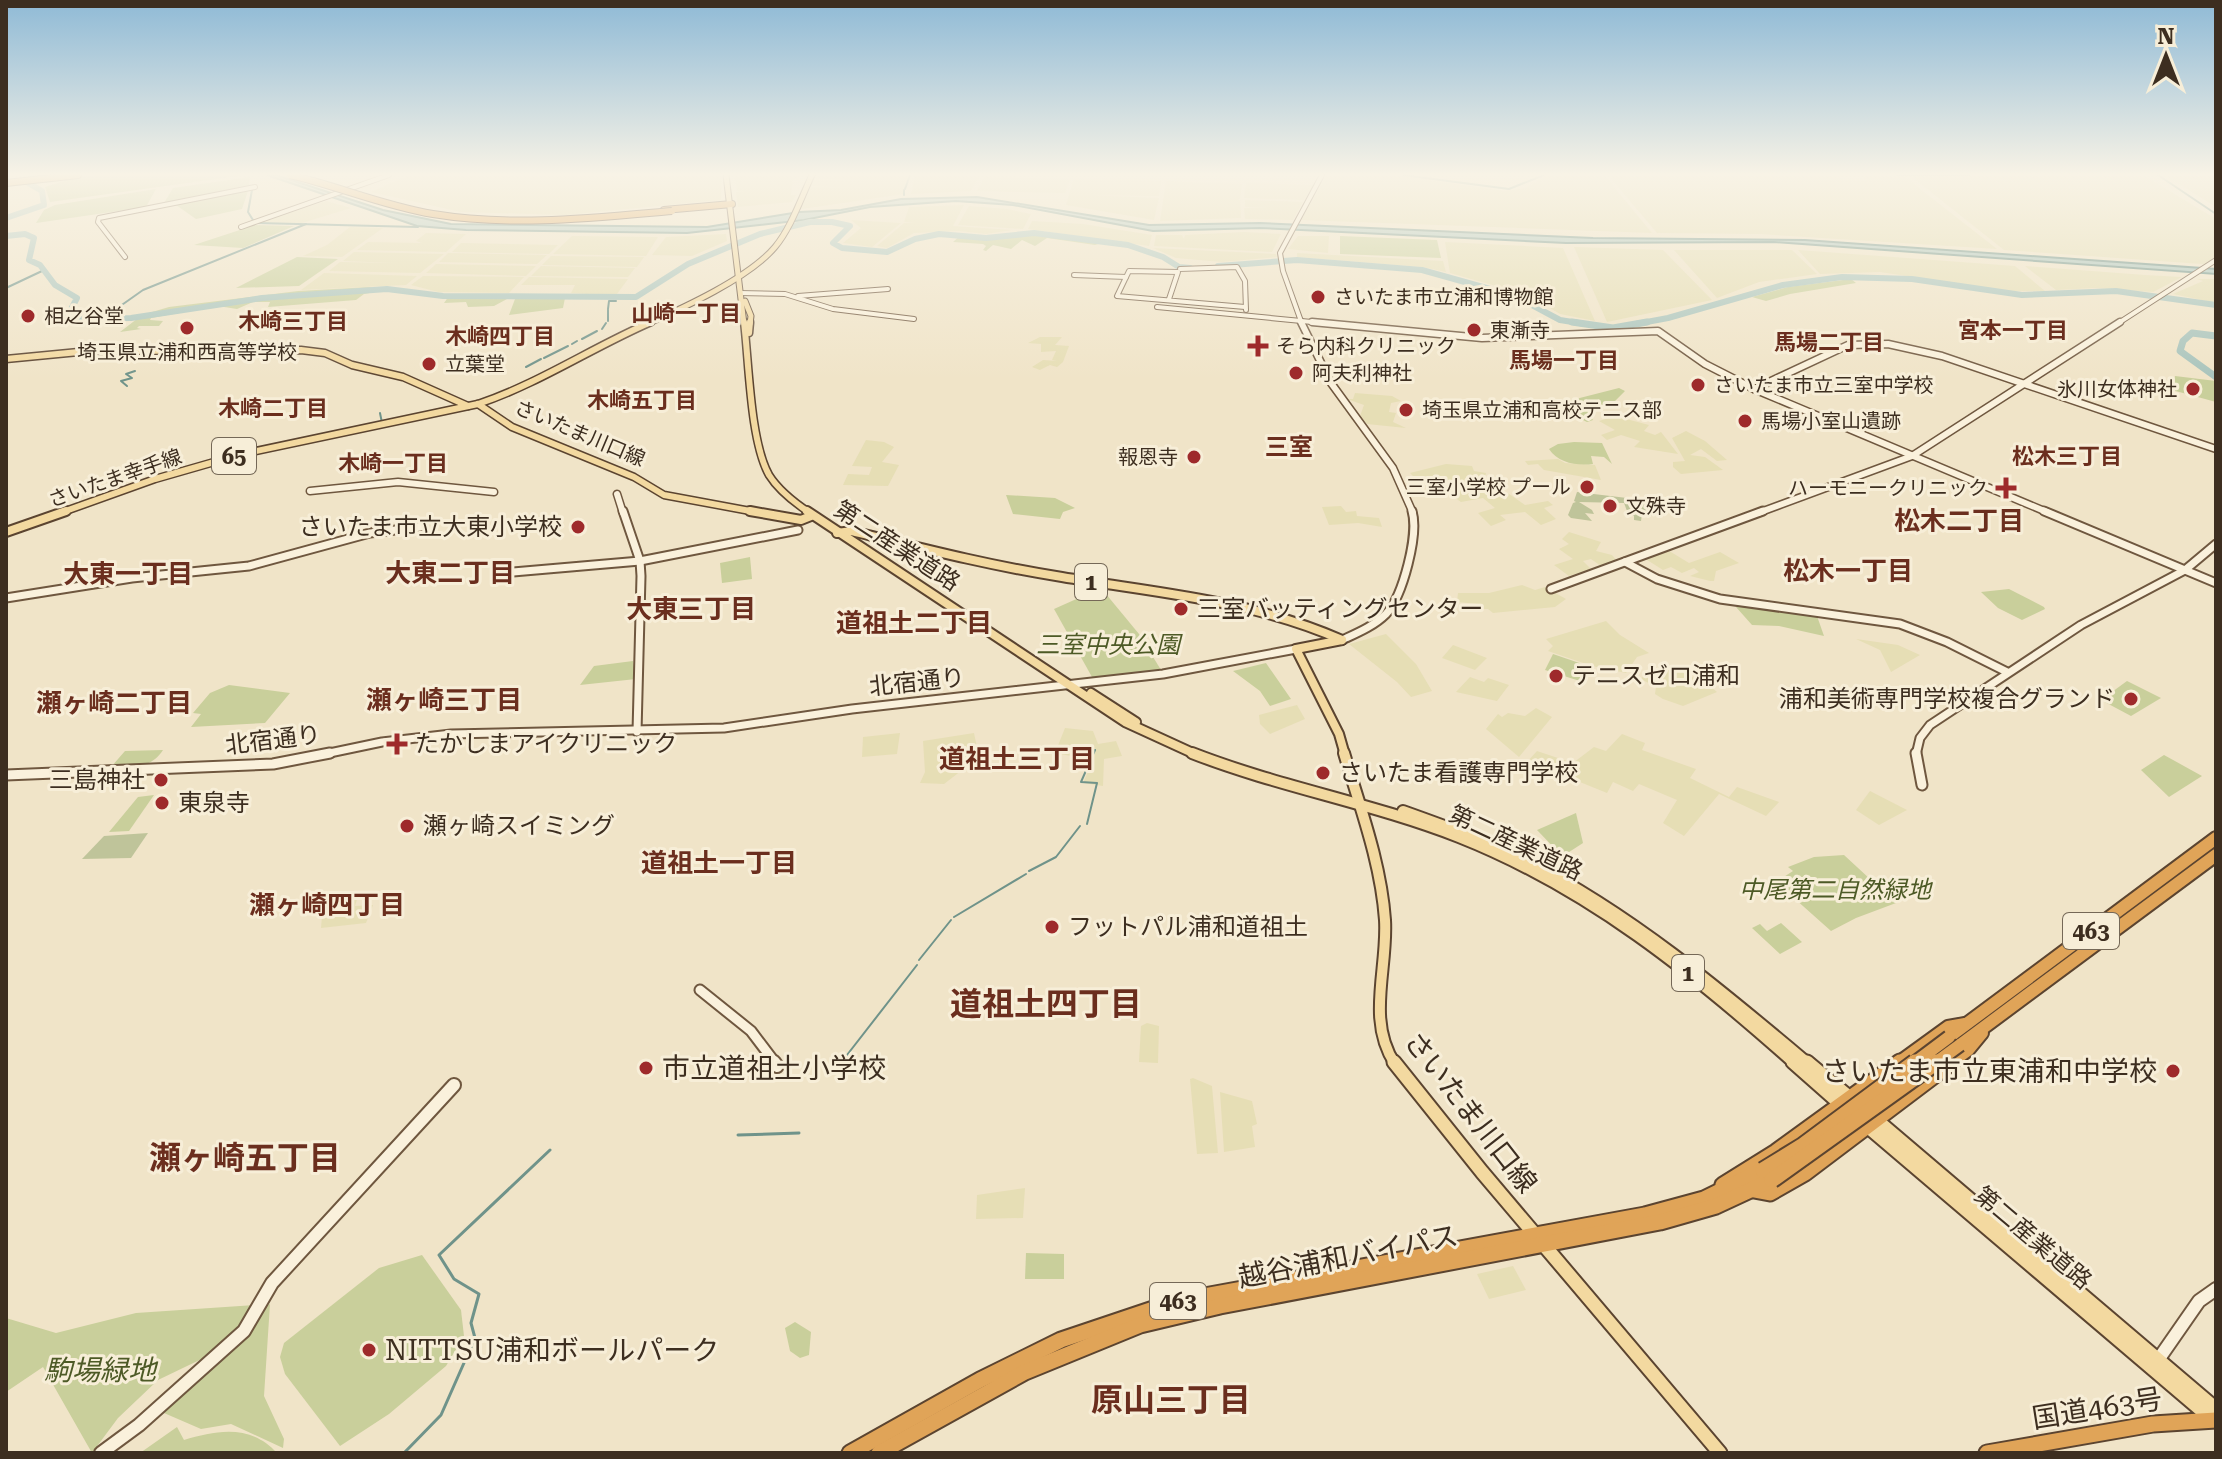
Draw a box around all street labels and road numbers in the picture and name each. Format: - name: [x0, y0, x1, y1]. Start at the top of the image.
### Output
- street label: さいたま川口線: [511, 395, 649, 471]
- road number: 65: [212, 438, 256, 474]
- street label: さいたま幸手線: [45, 444, 185, 512]
- street label: 第二産業道路: [829, 495, 965, 597]
- road number: 1: [1075, 564, 1107, 600]
- street label: 北宿通り: [868, 663, 966, 701]
- street label: 北宿通り: [224, 720, 322, 760]
- street label: 第二産業道路: [1445, 800, 1587, 886]
- road number: 463: [2063, 913, 2119, 949]
- road number: 1: [1672, 955, 1704, 991]
- street label: さいたま川口線: [1398, 1025, 1544, 1199]
- street label: 第二産業道路: [1969, 1181, 2097, 1295]
- street label: 越谷浦和バイパス: [1235, 1219, 1461, 1294]
- road number: 463: [1150, 1283, 1206, 1319]
- street label: 国道463号: [2030, 1382, 2164, 1435]

